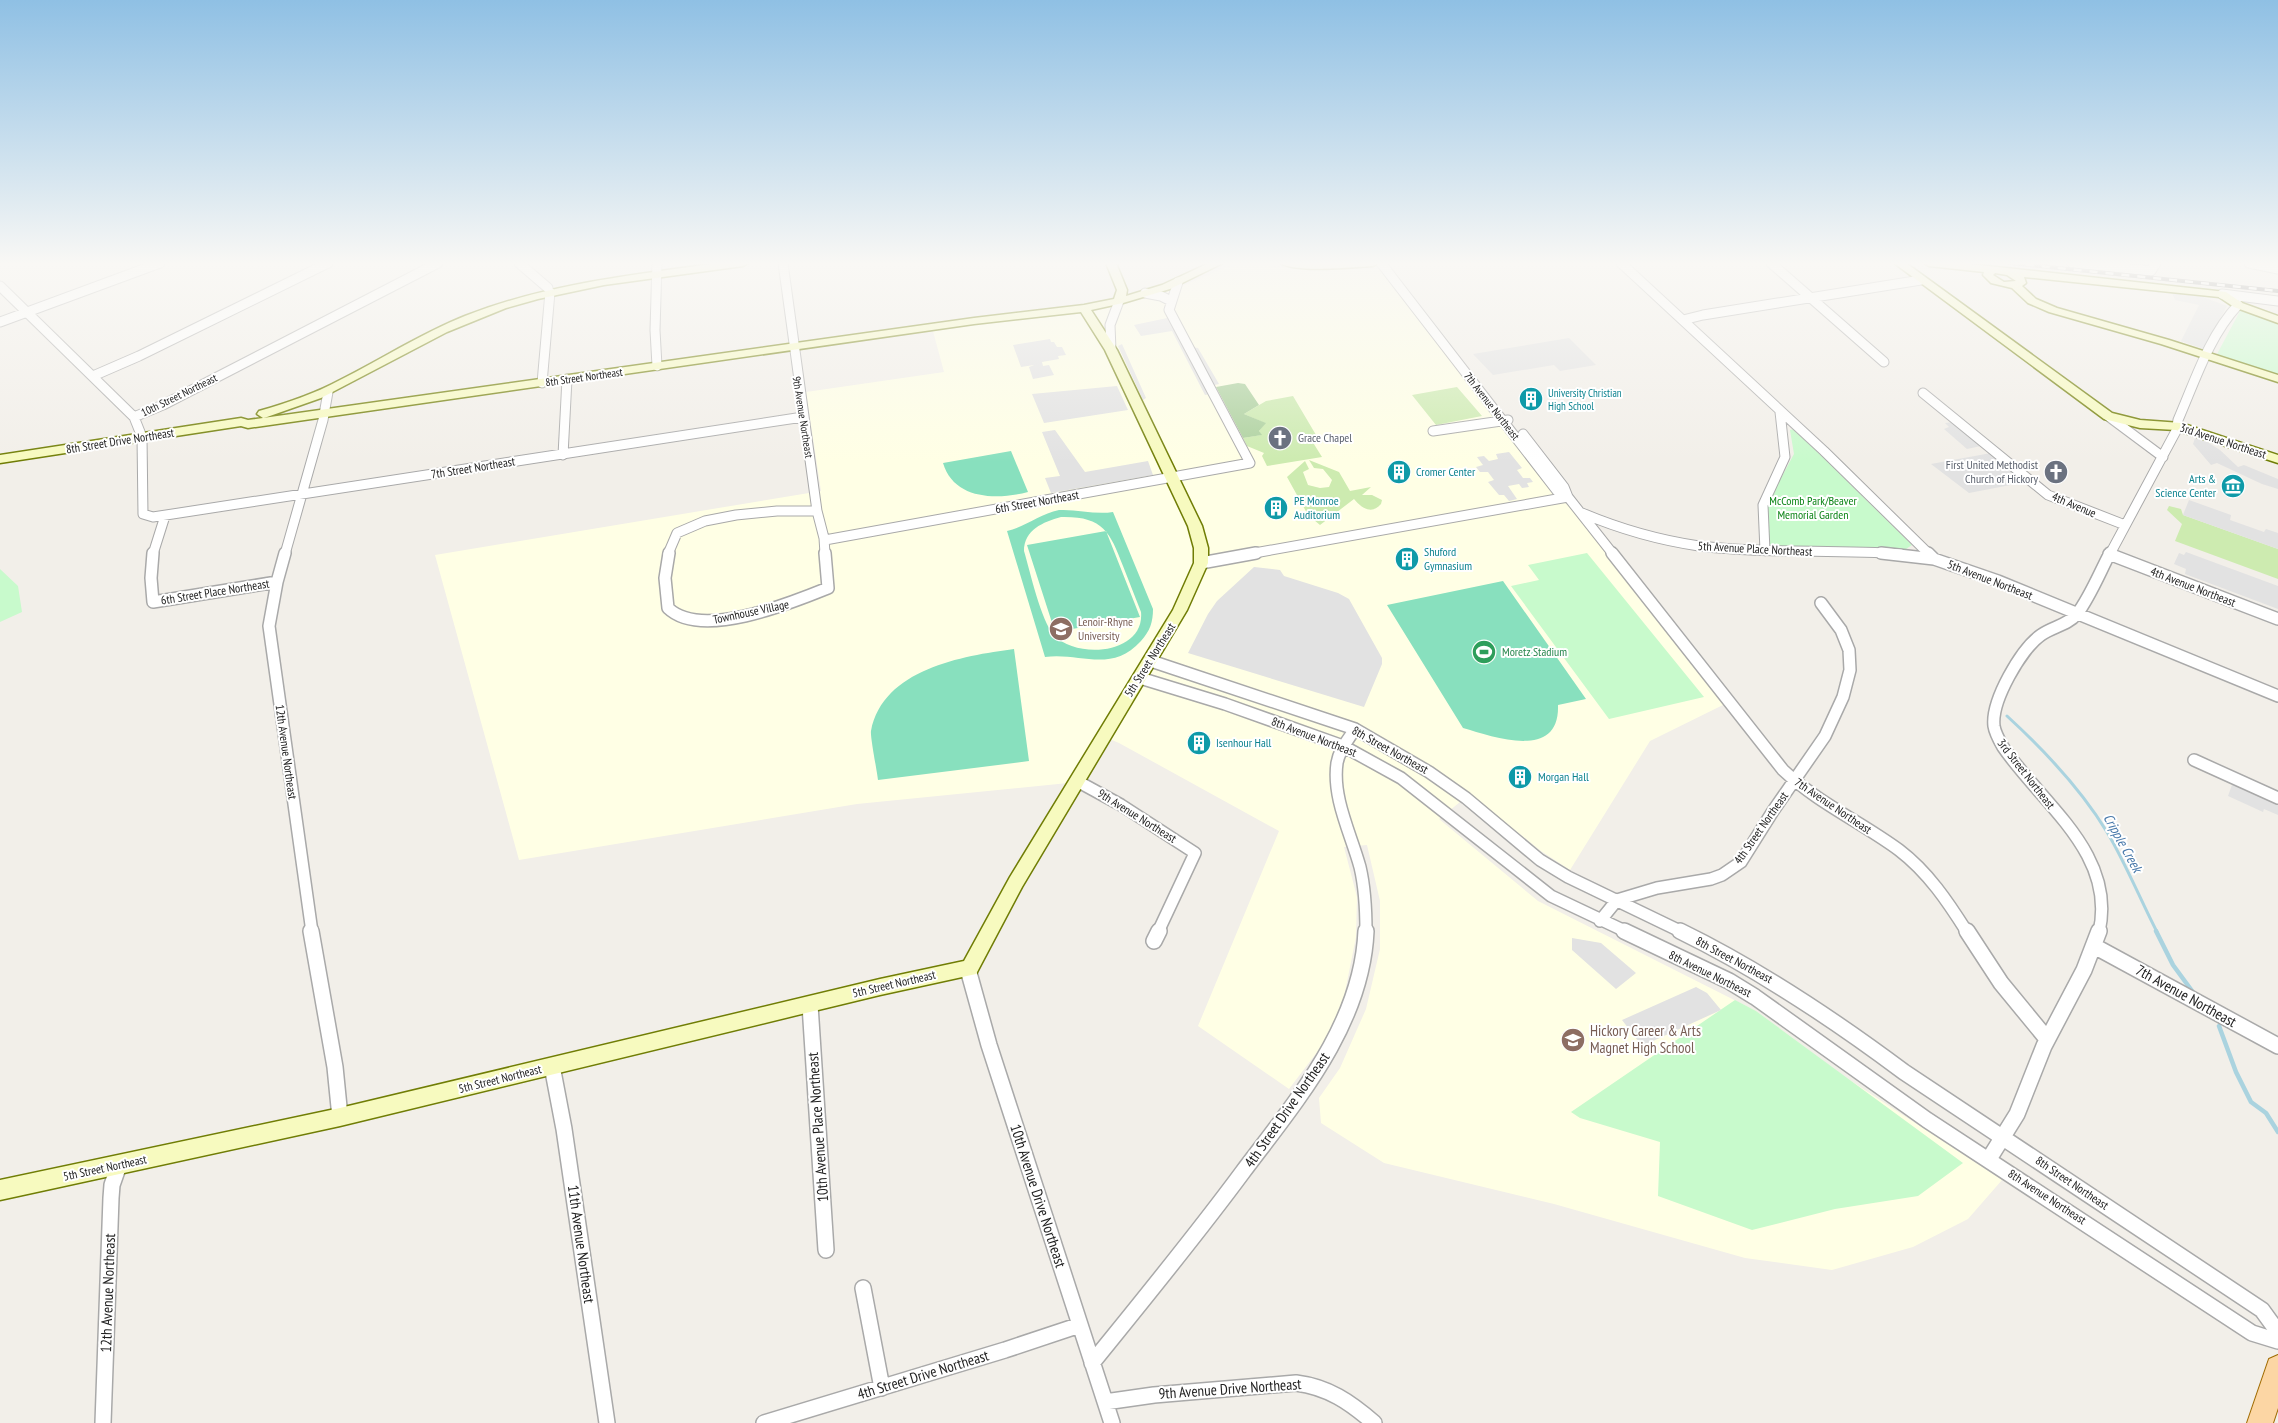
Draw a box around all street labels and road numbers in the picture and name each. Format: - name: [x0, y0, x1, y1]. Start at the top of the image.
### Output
- street label: 8th Street Northeast: [545, 365, 623, 389]
- street label: 7th Avenue Northeast: [1461, 369, 1523, 443]
- street label: 10th Street Northeast: [139, 371, 219, 419]
- street label: 9th Avenue Northeast: [790, 375, 816, 459]
- street label: 3rd Avenue Northeast: [2178, 420, 2269, 462]
- street label: 8th Street Drive Northeast: [65, 424, 176, 456]
- street label: 7th Street Northeast: [430, 453, 517, 482]
- street label: 6th Street Northeast: [994, 487, 1081, 516]
- street label: 4th Avenue: [2050, 489, 2099, 521]
- street label: 5th Avenue Place Northeast: [1697, 538, 1813, 559]
- street label: 5th Avenue Northeast: [1945, 556, 2036, 603]
- street label: 4th Avenue Northeast: [2148, 563, 2239, 610]
- street label: 6th Street Place Northeast: [160, 575, 271, 607]
- street label: Townhouse Village: [712, 596, 790, 627]
- street label: 5th Street Northeast: [1121, 619, 1179, 700]
- street label: 12th Avenue Northeast: [272, 704, 301, 801]
- street label: 8th Avenue Northeast: [1269, 713, 1360, 760]
- street label: 8th Street Northeast: [1350, 722, 1432, 777]
- street label: 3rd Street Northeast: [1994, 736, 2059, 812]
- street label: 7th Avenue Northeast: [1792, 774, 1875, 837]
- street label: 9th Avenue Northeast: [1095, 785, 1180, 846]
- street label: 4th Street Northeast: [1730, 788, 1791, 867]
- street label: 8th Street Northeast: [1693, 933, 1776, 986]
- street label: 8th Avenue Northeast: [1666, 947, 1755, 1000]
- street label: 7th Avenue Northeast: [2132, 960, 2240, 1031]
- street label: 5th Street Northeast: [851, 967, 938, 1000]
- street label: 4th Street Drive Northeast: [1240, 1048, 1334, 1171]
- street label: 10th Avenue Place Northeast: [803, 1052, 832, 1203]
- street label: 5th Street Northeast: [457, 1061, 544, 1096]
- street label: 10th Avenue Drive Northeast: [1006, 1122, 1071, 1270]
- street label: 5th Street Northeast: [62, 1151, 149, 1184]
- street label: 8th Street Northeast: [2033, 1153, 2112, 1213]
- street label: 8th Avenue Northeast: [2005, 1166, 2090, 1228]
- street label: 11th Avenue Northeast: [564, 1184, 599, 1304]
- street label: 12th Avenue Northeast: [96, 1233, 119, 1353]
- street label: 4th Street Drive Northeast: [855, 1345, 991, 1404]
- street label: 9th Avenue Drive Northeast: [1158, 1374, 1302, 1403]

